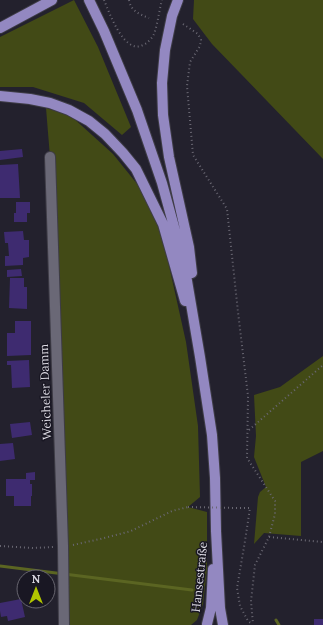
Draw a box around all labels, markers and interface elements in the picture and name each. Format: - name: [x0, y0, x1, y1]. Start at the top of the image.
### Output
- street label: Weicheler Damm: [36, 343, 54, 440]
- street label: Hansestraße: [188, 540, 210, 613]
- north arrow: [16, 569, 56, 609]
- text: N: [32, 572, 41, 586]

